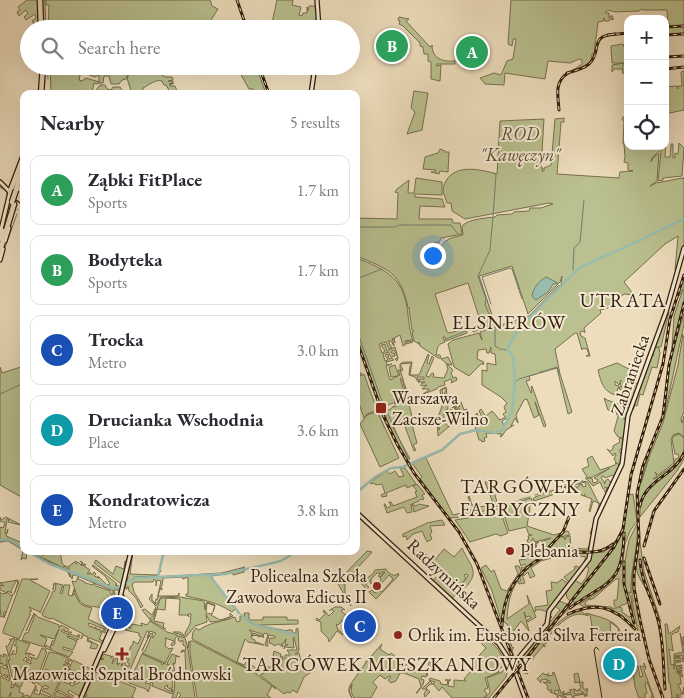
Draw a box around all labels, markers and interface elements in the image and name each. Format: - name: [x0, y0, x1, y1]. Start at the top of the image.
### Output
- map controls: [624, 15, 669, 150]
- button: +: [624, 15, 669, 60]
- search box: [20, 20, 360, 75]
- pin: B: [376, 27, 408, 65]
- pin: A: [456, 33, 488, 71]
- icon: search: [38, 34, 66, 62]
- text: Search here: [78, 35, 160, 60]
- button: −: [624, 60, 669, 105]
- button: locate: [624, 105, 669, 150]
- text: Nearby: [40, 109, 104, 136]
- text: 5 results: [290, 112, 340, 133]
- park label: ROD "Kawęczyn": [480, 122, 562, 167]
- text: Ząbki FitPlace: [88, 167, 202, 192]
- text: A: [51, 180, 63, 201]
- text: 1.7 km: [297, 180, 339, 201]
- text: Sports: [88, 192, 127, 213]
- your location: [420, 243, 446, 269]
- text: Bodyteka: [88, 247, 163, 272]
- text: B: [52, 260, 62, 281]
- text: 1.7 km: [297, 260, 339, 281]
- text: Sports: [88, 272, 127, 293]
- district label: UTRATA: [580, 287, 666, 313]
- district label: ELSNERÓW: [452, 309, 566, 335]
- text: Trocka: [88, 327, 144, 352]
- street label: Zabraniecka: [605, 331, 654, 418]
- text: C: [51, 340, 63, 361]
- text: 3.0 km: [297, 340, 339, 361]
- text: Metro: [88, 352, 127, 373]
- place label: Warszawa Zacisze-Wilno: [392, 386, 488, 430]
- marker: Warszawa Zacisze-Wilno: [374, 401, 388, 415]
- text: Drucianka Wschodnia: [88, 407, 264, 432]
- text: D: [51, 420, 63, 441]
- text: 3.6 km: [297, 420, 339, 441]
- text: Place: [88, 432, 120, 453]
- district label: TARGÓWEK FABRYCZNY: [460, 473, 581, 522]
- text: Kondratowicza: [88, 487, 210, 512]
- text: E: [52, 500, 62, 521]
- text: 3.8 km: [297, 500, 339, 521]
- text: Metro: [88, 512, 127, 533]
- street label: Radzymińska: [402, 533, 487, 614]
- place label: Plebania: [520, 539, 579, 562]
- marker: Plebania: [504, 545, 516, 557]
- place label: Policealna Szkoła Zawodowa Edicus II: [226, 564, 368, 608]
- marker: Policealna Szkoła Zawodowa Edicus II: [371, 580, 383, 592]
- pin: E: [101, 594, 133, 632]
- pin: C: [344, 607, 376, 645]
- place label: Orlik im. Eusebio da Silva Ferreira: [408, 623, 642, 646]
- marker: Orlik im. Eusebio da Silva Ferreira: [392, 629, 404, 641]
- pin: D: [603, 645, 635, 683]
- marker: Mazowiecki Szpital Bródnowski: [115, 647, 129, 661]
- district label: TARGÓWEK MIESZKANIOWY: [242, 651, 532, 677]
- place label: Mazowiecki Szpital Bródnowski: [13, 662, 232, 685]

